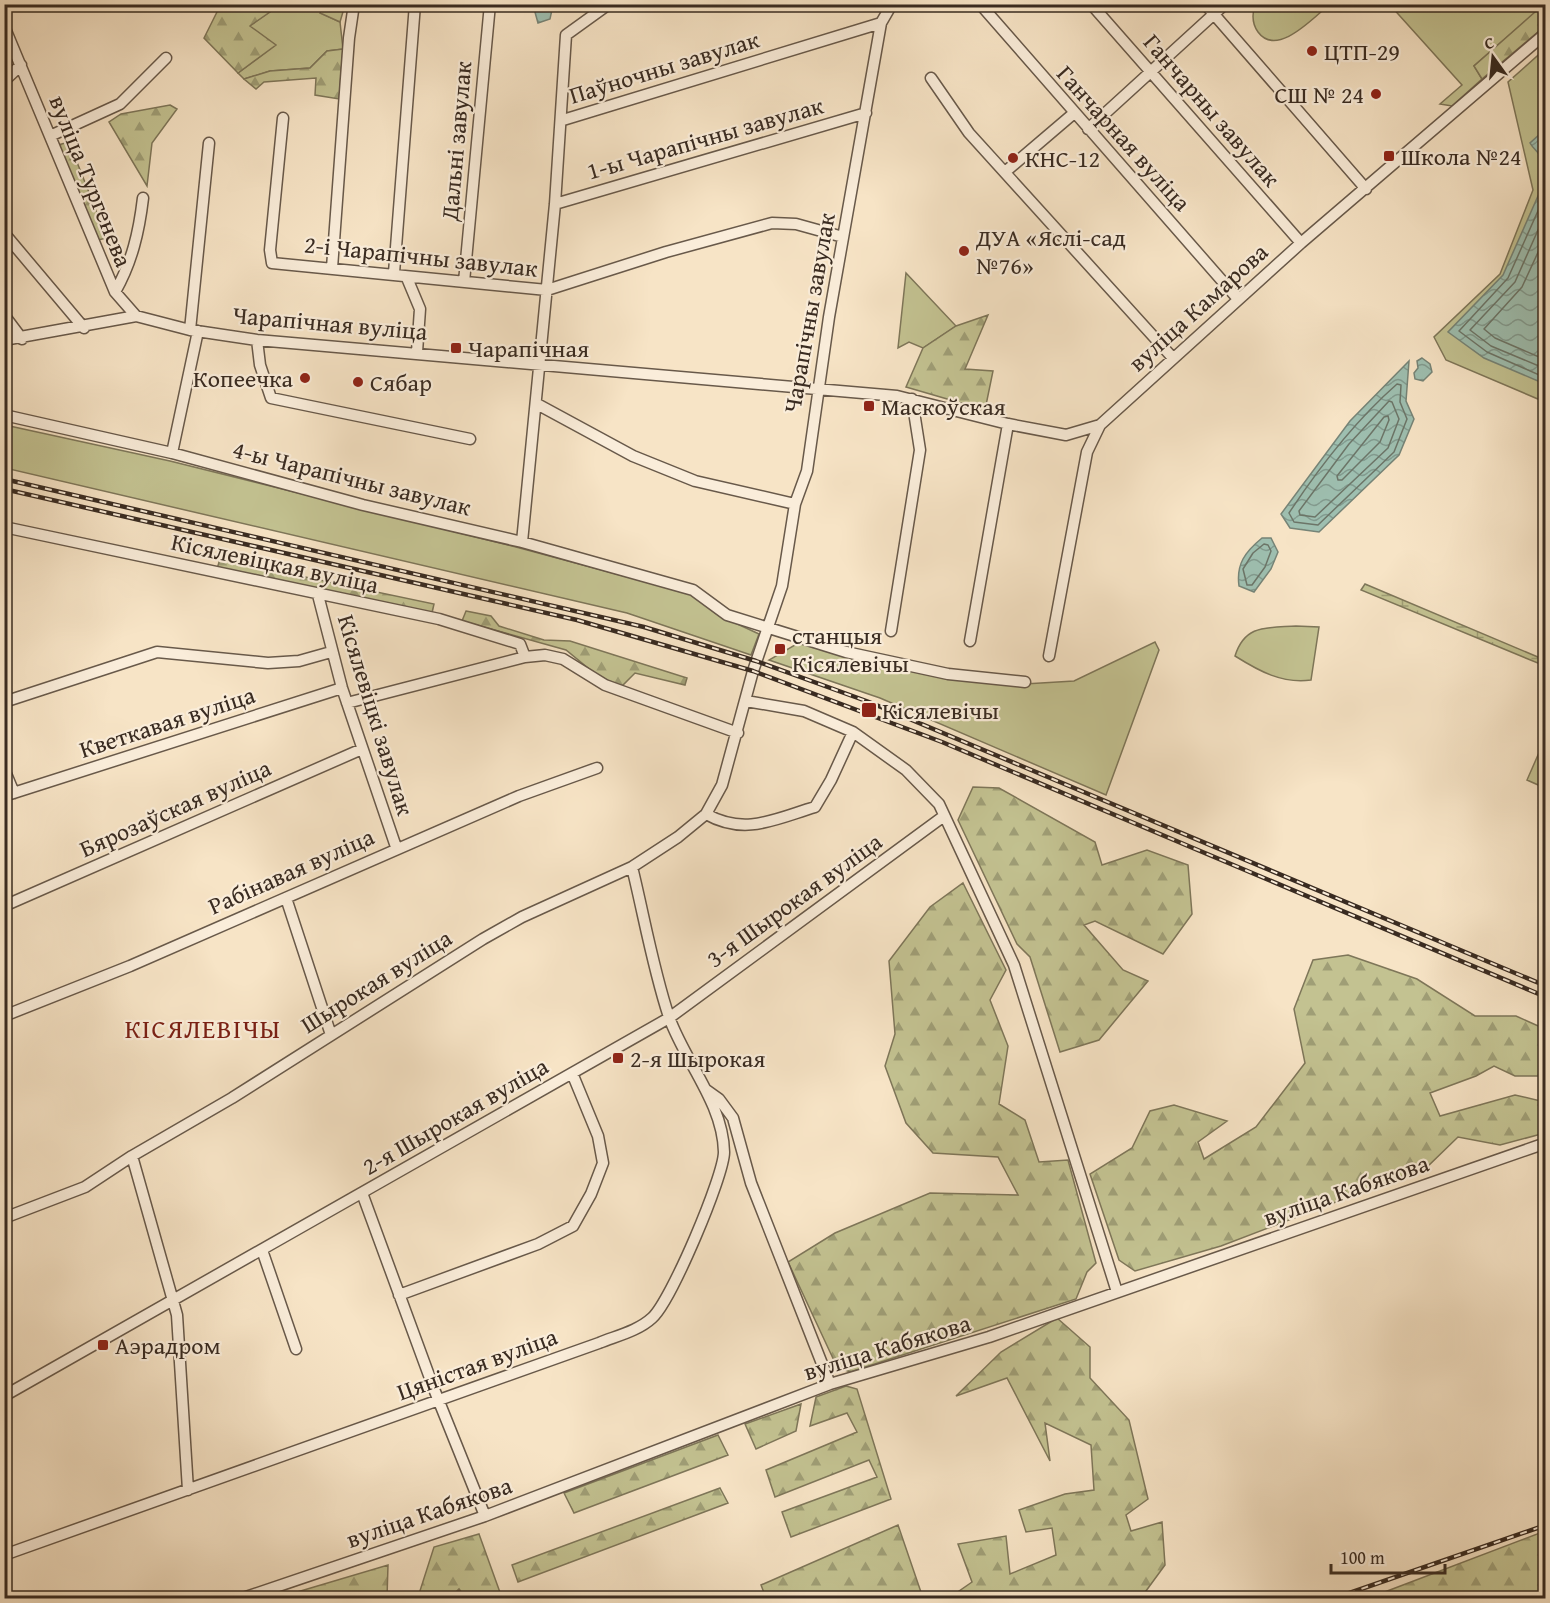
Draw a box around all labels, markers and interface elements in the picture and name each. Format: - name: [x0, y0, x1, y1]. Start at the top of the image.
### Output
- street label: Паўночны завулак: [565, 21, 764, 113]
- street label: Ганчарны завулак: [1135, 26, 1289, 195]
- north arrow: [1463, 27, 1523, 87]
- text: С: [1482, 30, 1497, 55]
- place label: ЦТП-29: [1324, 34, 1400, 69]
- marker: ЦТП-29: [1305, 44, 1319, 58]
- street label: Ганчарная вуліца: [1049, 57, 1200, 219]
- street label: Дальні завулак: [431, 59, 480, 223]
- place label: СШ № 24: [1275, 77, 1364, 112]
- street label: 1-ы Чарапічны завулак: [583, 87, 828, 189]
- marker: СШ № 24: [1369, 87, 1383, 101]
- street label: вуліца Тургенева: [41, 90, 142, 273]
- place label: Школа №24: [1401, 139, 1522, 174]
- place label: КНС-12: [1025, 141, 1100, 176]
- marker: Школа №24: [1382, 149, 1396, 163]
- marker: КНС-12: [1006, 151, 1020, 165]
- street label: Чарапічны завулак: [774, 210, 844, 416]
- place label: ДУА «Яслі-сад №76»: [975, 220, 1126, 283]
- street label: 2-і Чарапічны завулак: [303, 226, 540, 286]
- street label: вуліца Камарова: [1120, 234, 1276, 379]
- marker: ДУА «Яслі-сад №76»: [957, 244, 971, 258]
- street label: Чарапічная вуліца: [231, 297, 429, 349]
- place label: Чарапічная: [468, 331, 589, 366]
- marker: Чарапічная: [449, 341, 463, 355]
- place label: Копеечка: [193, 361, 294, 396]
- place label: Сябар: [370, 365, 432, 400]
- marker: Копеечка: [298, 371, 312, 385]
- marker: Сябар: [351, 375, 365, 389]
- place label: Маскоўская: [881, 389, 1006, 424]
- marker: Маскоўская: [862, 399, 876, 413]
- street label: 4-ы Чарапічны завулак: [229, 431, 475, 525]
- street label: Кісялевіцкая вуліца: [168, 524, 383, 602]
- street label: Кісялевіцкі завулак: [329, 610, 423, 820]
- place label: станцыя Кісялевічы: [792, 618, 909, 681]
- marker: станцыя Кісялевічы: [773, 642, 787, 656]
- street label: Кветкавая вуліца: [75, 677, 260, 767]
- place label: Кісялевічы: [882, 693, 999, 728]
- marker: Кісялевічы: [860, 701, 878, 719]
- street label: Бярозаўская вуліца: [74, 750, 277, 866]
- street label: Рабінавая вуліца: [202, 819, 380, 923]
- street label: 3-я Шырокая вуліца: [699, 824, 890, 976]
- street label: Шырокая вуліца: [294, 920, 459, 1042]
- district label: КІСЯЛЕВІЧЫ: [125, 1009, 281, 1048]
- place label: 2-я Шырокая: [630, 1041, 765, 1076]
- street label: 2-я Шырокая вуліца: [355, 1048, 555, 1184]
- marker: 2-я Шырокая: [611, 1051, 625, 1065]
- street label: вуліца Кабякова: [1259, 1145, 1434, 1235]
- street label: вуліца Кабякова: [799, 1305, 975, 1389]
- street label: Цяністая вуліца: [392, 1319, 563, 1409]
- place label: Аэрадром: [115, 1328, 221, 1363]
- marker: Аэрадром: [96, 1338, 110, 1352]
- street label: вуліца Кабякова: [342, 1467, 517, 1557]
- scale bar: [1331, 1537, 1445, 1575]
- text: 100 m: [1340, 1544, 1385, 1571]

